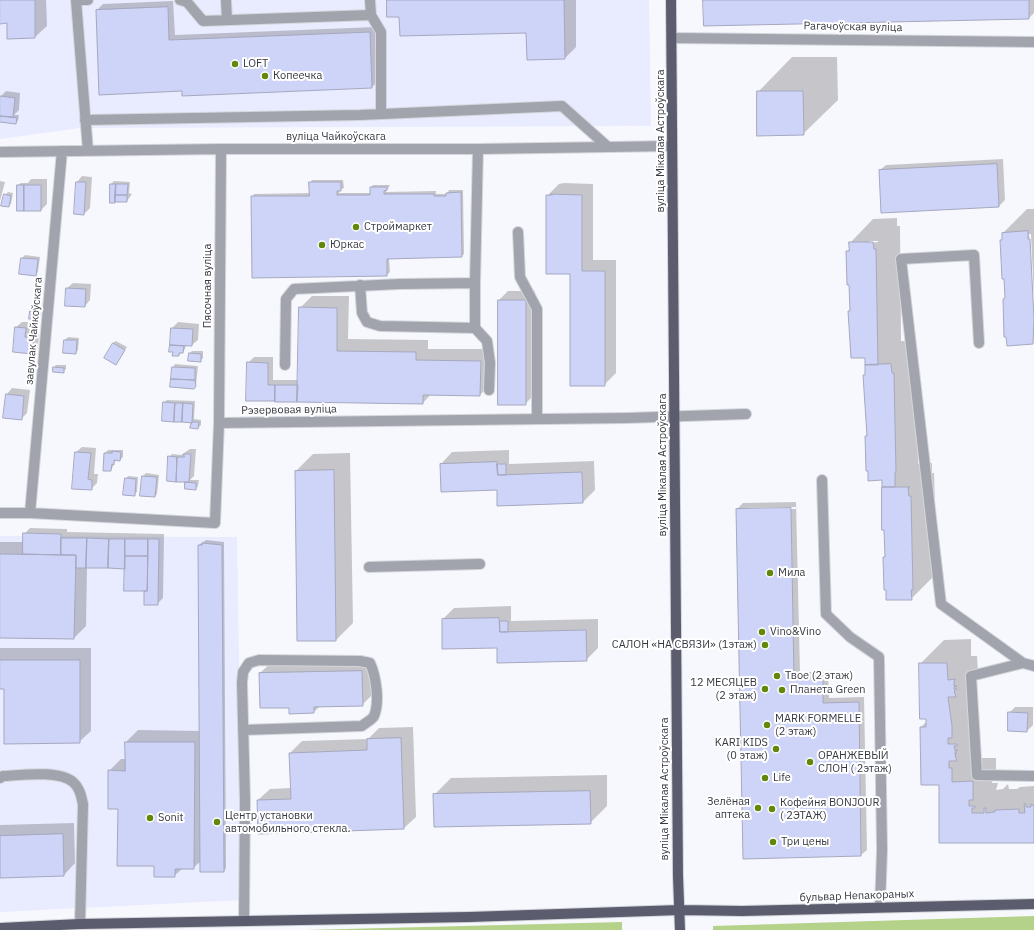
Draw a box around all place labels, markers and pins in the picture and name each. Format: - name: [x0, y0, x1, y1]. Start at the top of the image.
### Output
- place label: LOFT: [243, 57, 268, 71]
- marker: LOFT: [230, 59, 240, 69]
- place label: Копеечка: [273, 69, 322, 83]
- marker: Копеечка: [260, 71, 270, 81]
- place label: Строймаркет: [364, 220, 432, 234]
- marker: Строймаркет: [351, 222, 361, 232]
- place label: Юркас: [330, 238, 364, 252]
- marker: Юркас: [317, 240, 327, 250]
- place label: Мила: [778, 566, 805, 580]
- marker: Мила: [765, 568, 775, 578]
- place label: Vino&Vino: [770, 625, 821, 639]
- marker: Vino&Vino: [757, 627, 767, 637]
- place label: САЛОН «НА СВЯЗИ» (1этаж): [612, 638, 757, 652]
- marker: САЛОН «НА СВЯЗИ» (1этаж): [760, 640, 770, 650]
- place label: Твое (2 этаж): [785, 669, 853, 683]
- marker: Твое (2 этаж): [772, 671, 782, 681]
- place label: 12 МЕСЯЦЕВ (2 этаж): [690, 676, 757, 702]
- place label: Планета Green: [790, 683, 866, 697]
- marker: 12 МЕСЯЦЕВ (2 этаж): [760, 684, 770, 694]
- marker: Планета Green: [777, 685, 787, 695]
- place label: MARK FORMELLE (2 этаж): [775, 712, 861, 738]
- marker: MARK FORMELLE (2 этаж): [762, 720, 772, 730]
- place label: KARI KIDS (0 этаж): [715, 736, 768, 762]
- marker: KARI KIDS (0 этаж): [771, 744, 781, 754]
- place label: ОРАНЖЕВЫЙ СЛОН ( 2этаж): [818, 749, 892, 775]
- marker: ОРАНЖЕВЫЙ СЛОН ( 2этаж): [805, 757, 815, 767]
- place label: Life: [773, 771, 791, 785]
- marker: Life: [760, 773, 770, 783]
- place label: Зелёная аптека: [707, 795, 750, 821]
- place label: Кофейня BONJOUR ( 2ЭТАЖ): [780, 796, 880, 822]
- marker: Зелёная аптека: [753, 803, 763, 813]
- marker: Кофейня BONJOUR ( 2ЭТАЖ): [767, 804, 777, 814]
- place label: Центр установки автомобильного стекла.: [225, 809, 350, 835]
- place label: Sonit: [158, 811, 183, 825]
- marker: Sonit: [145, 813, 155, 823]
- marker: Центр установки автомобильного стекла.: [212, 817, 222, 827]
- place label: Три цены: [781, 835, 829, 849]
- marker: Три цены: [768, 837, 778, 847]

